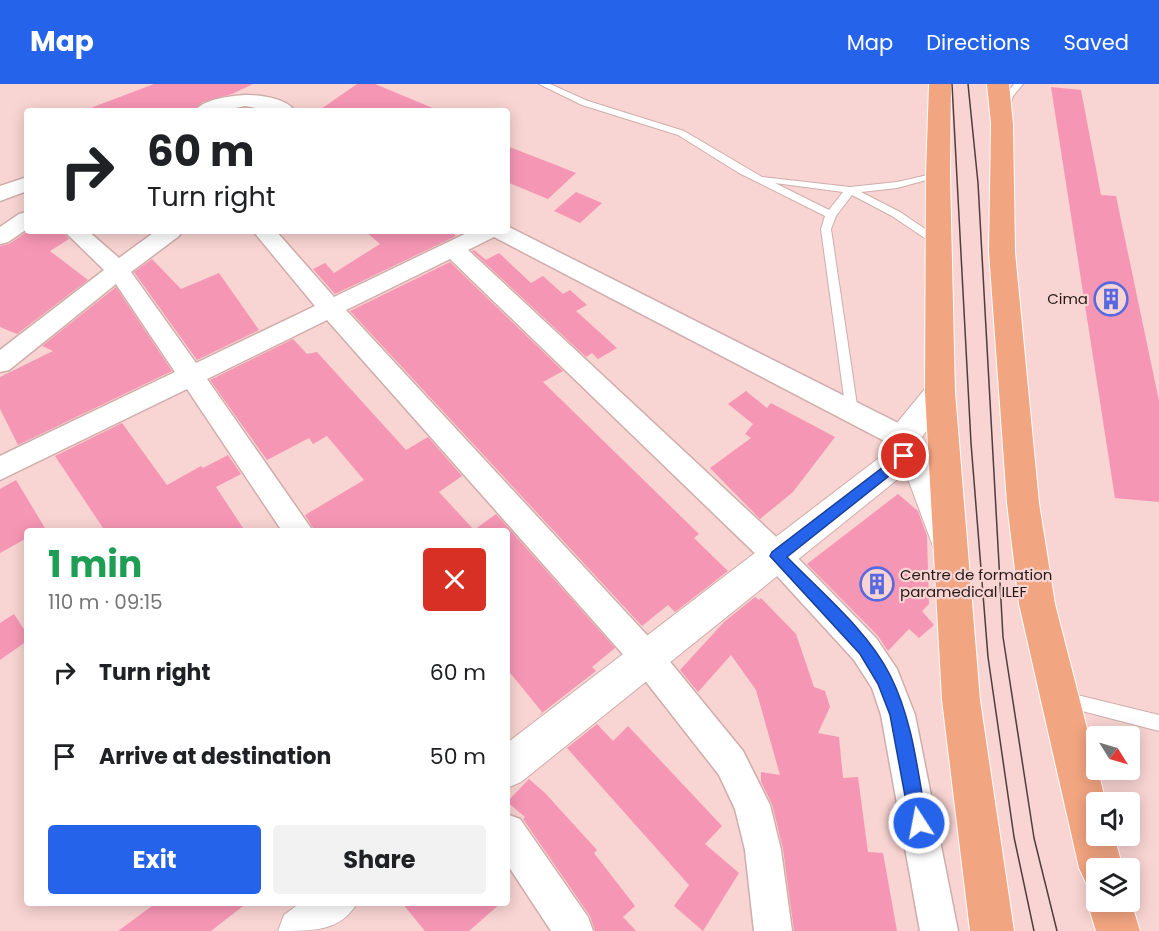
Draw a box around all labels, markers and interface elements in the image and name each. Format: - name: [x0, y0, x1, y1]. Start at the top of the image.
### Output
- text: Map: [30, 22, 94, 61]
- text: Map: [847, 28, 893, 57]
- text: Directions: [926, 28, 1030, 57]
- text: Saved: [1063, 28, 1129, 57]
- text: 60 m: [147, 122, 255, 181]
- icon: right: [48, 132, 126, 210]
- text: Turn right: [147, 178, 276, 215]
- building icon: Cima: [1093, 281, 1129, 317]
- place label: Cima: [1047, 288, 1088, 309]
- pin: [878, 430, 929, 481]
- icon: arrive: [887, 439, 920, 472]
- text: 1 min: [48, 539, 142, 590]
- button: close: [423, 548, 486, 611]
- place label: Centre de formation paramedical ILEF: [900, 564, 1052, 602]
- building icon: Centre de formation paramedical ILEF: [859, 566, 895, 602]
- text: 110 m · 09:15: [48, 588, 163, 616]
- icon: right: [48, 656, 81, 689]
- text: Turn right: [99, 657, 210, 688]
- text: 60 m: [430, 657, 486, 688]
- north arrow: [1086, 726, 1140, 780]
- map controls: [1086, 726, 1140, 912]
- icon: arrive: [48, 740, 81, 773]
- text: Arrive at destination: [99, 741, 331, 772]
- text: 50 m: [430, 741, 486, 772]
- position arrow: [887, 791, 951, 855]
- button: sound: [1086, 792, 1140, 846]
- button: Exit: [48, 825, 261, 894]
- button: Share: [273, 825, 486, 894]
- button: layers: [1086, 858, 1140, 912]

